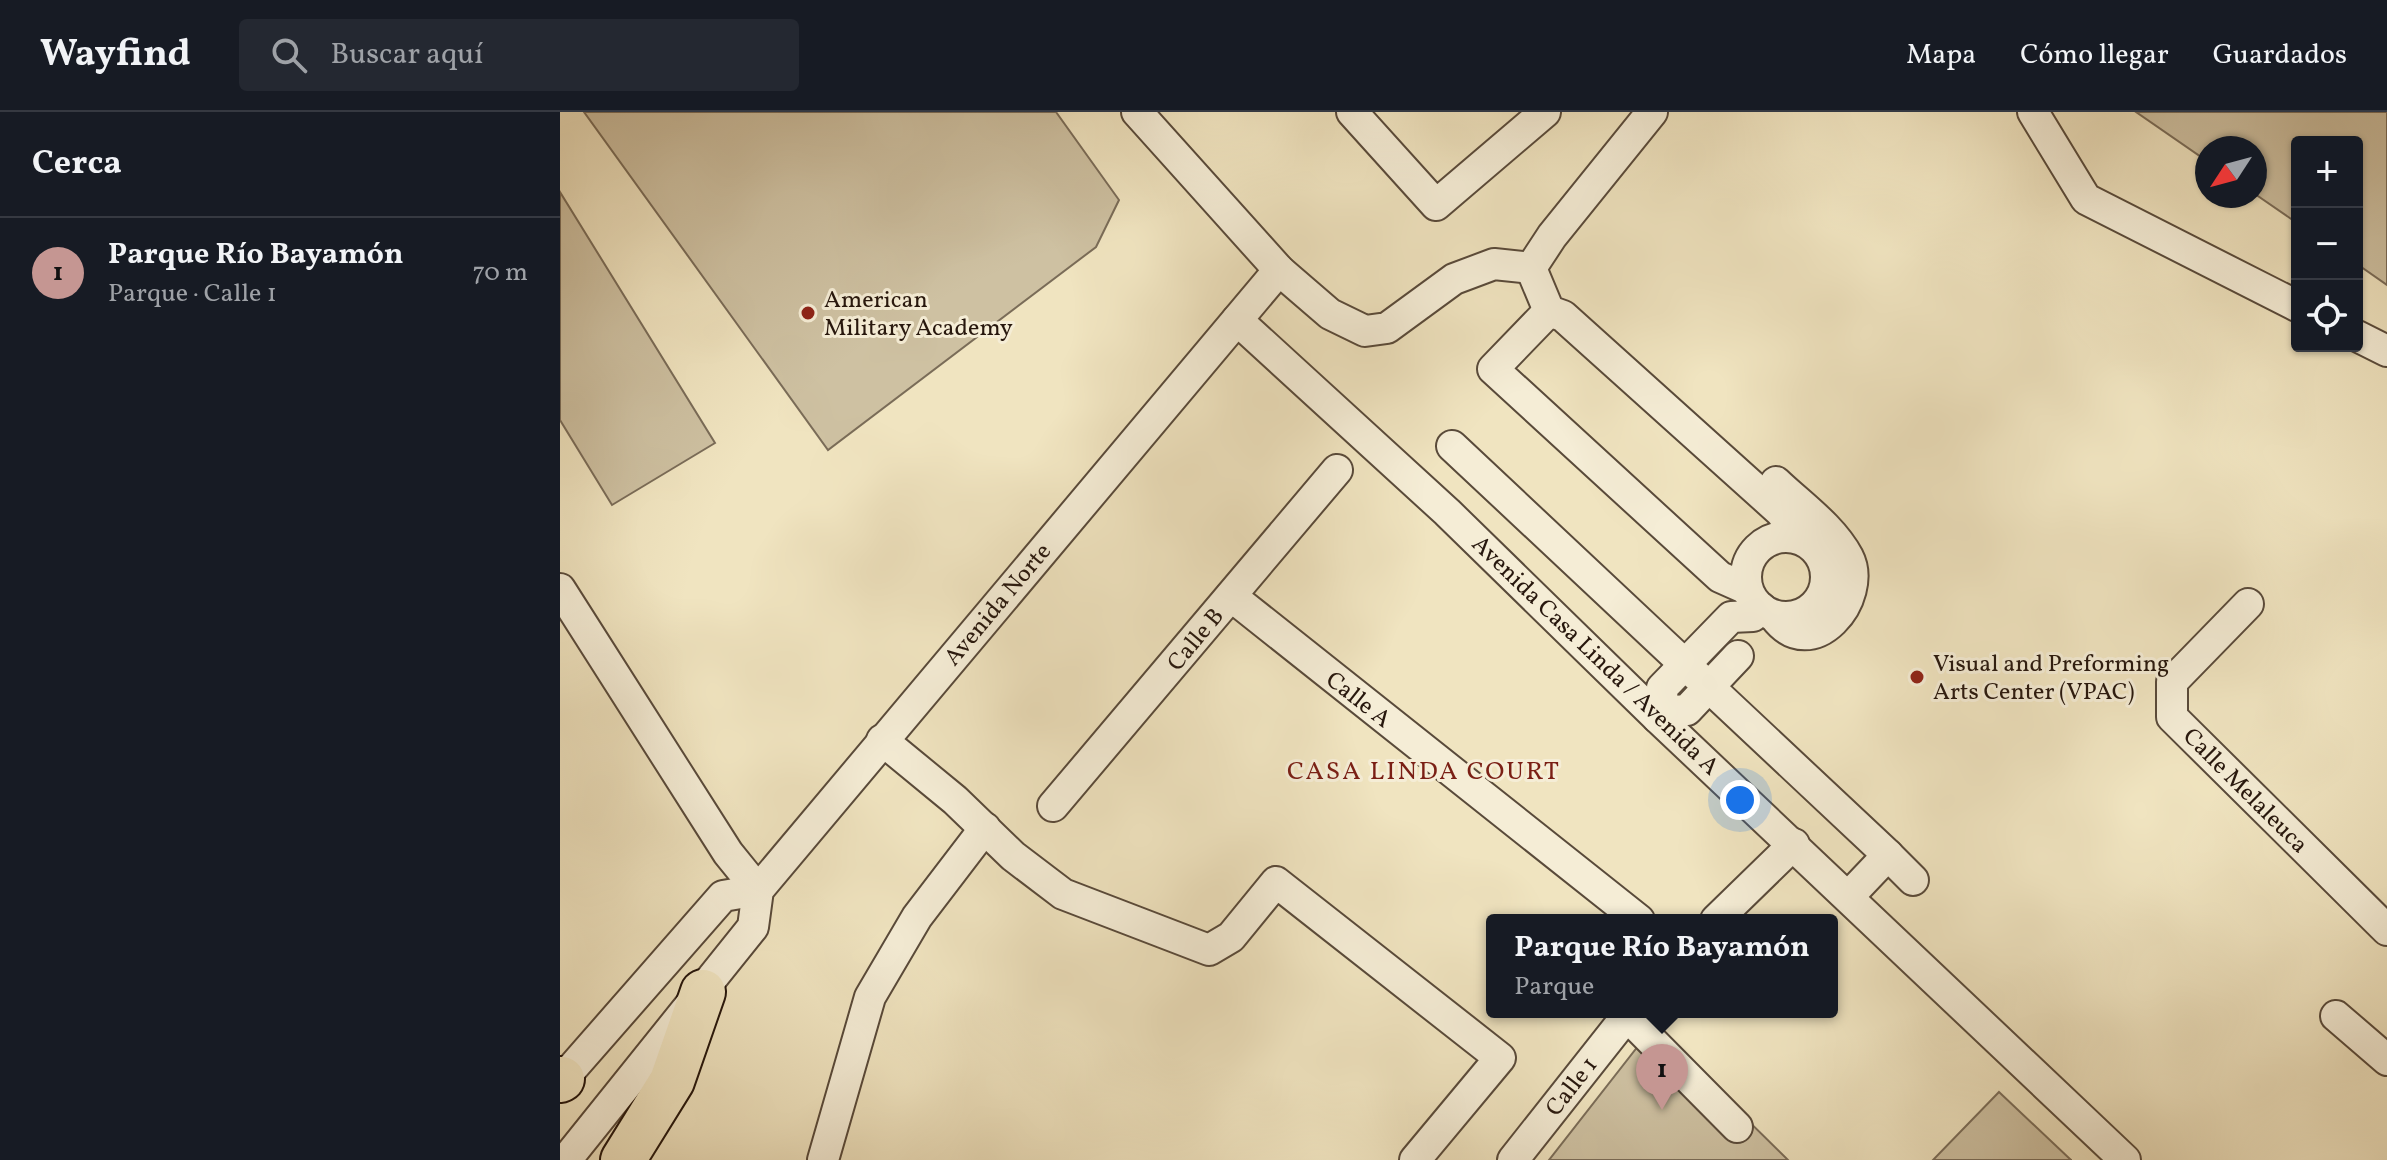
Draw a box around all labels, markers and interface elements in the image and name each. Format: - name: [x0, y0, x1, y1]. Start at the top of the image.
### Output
- search box: [239, 19, 799, 91]
- text: Wayfind: [40, 29, 191, 82]
- icon: search: [267, 33, 311, 77]
- text: Buscar aquí: [331, 34, 483, 76]
- text: Mapa: [1906, 36, 1976, 75]
- text: Cómo llegar: [2020, 36, 2169, 75]
- text: Guardados: [2213, 36, 2347, 75]
- north arrow: [2195, 136, 2267, 208]
- map controls: [2291, 136, 2363, 352]
- button: +: [2291, 136, 2363, 208]
- text: Cerca: [32, 141, 122, 188]
- button: −: [2291, 208, 2363, 280]
- text: Parque Río Bayamón: [108, 234, 404, 276]
- text: 1: [53, 255, 63, 291]
- text: 70 m: [473, 255, 528, 291]
- text: Parque · Calle 1: [108, 276, 277, 312]
- button: locate: [2291, 280, 2363, 352]
- place label: American Military Academy: [824, 284, 1013, 346]
- marker: American Military Academy: [799, 304, 817, 322]
- street label: Avenida Casa Linda / Avenida A: [1463, 529, 1726, 784]
- street label: Avenida Norte: [937, 536, 1060, 674]
- street label: Calle B: [1160, 601, 1233, 679]
- place label: Visual and Preforming Arts Center (VPAC): [1933, 648, 2169, 710]
- street label: Calle A: [1318, 664, 1398, 737]
- marker: Visual and Preforming Arts Center (VPAC): [1908, 668, 1926, 686]
- street label: Calle Melaleuca: [2174, 721, 2315, 862]
- district label: CASA LINDA COURT: [1287, 754, 1561, 790]
- your location: [1720, 780, 1760, 820]
- popup: [1486, 914, 1838, 1018]
- text: Parque Río Bayamón: [1514, 927, 1810, 969]
- text: Parque: [1514, 969, 1594, 1005]
- pin: 1: [1636, 1044, 1688, 1110]
- street label: Calle 1: [1538, 1050, 1607, 1124]

